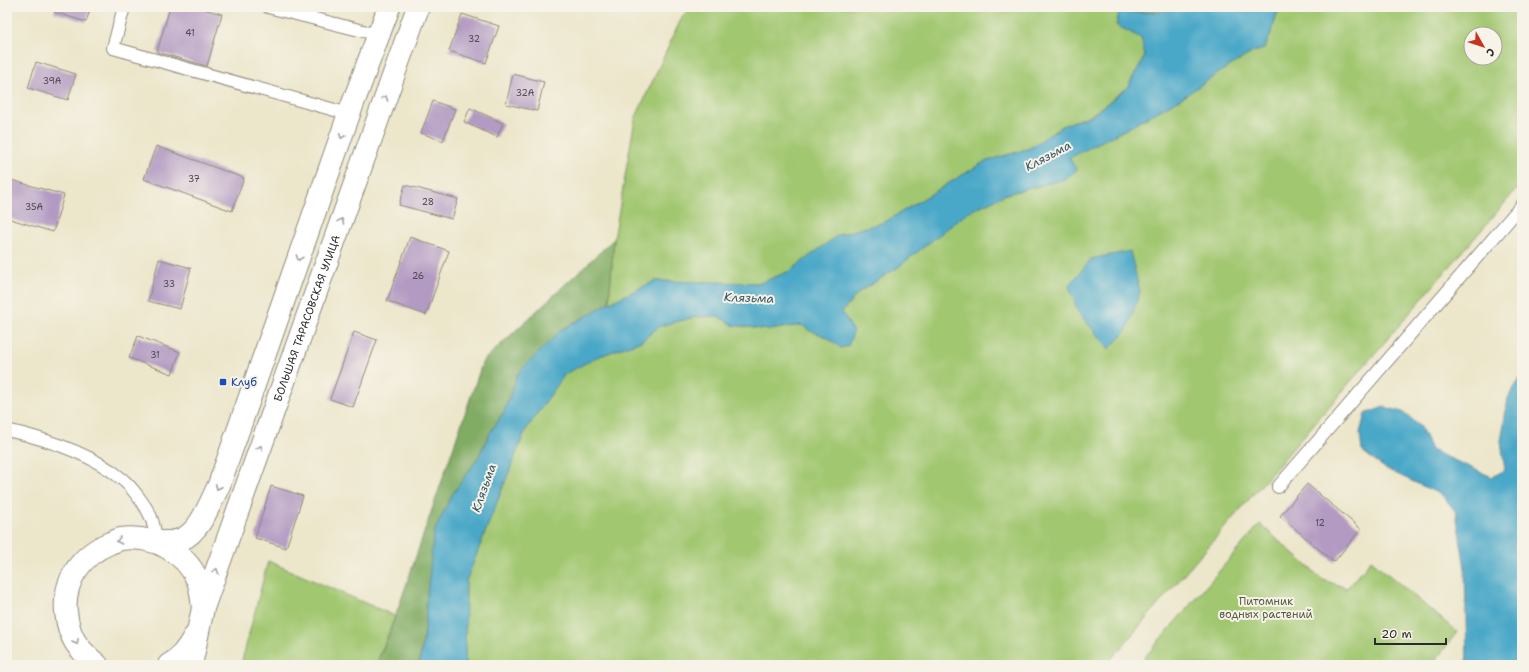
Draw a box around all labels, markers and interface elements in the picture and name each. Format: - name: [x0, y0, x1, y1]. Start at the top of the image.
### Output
- north arrow: [1463, 26, 1503, 66]
- house number: 41: [185, 27, 195, 39]
- house number: 32: [468, 33, 480, 45]
- text: С: [1482, 45, 1498, 60]
- house number: 39А: [43, 75, 62, 87]
- house number: 32А: [516, 87, 535, 99]
- one-way arrow: [381, 95, 389, 102]
- one-way arrow: [338, 132, 346, 139]
- water label: Клязьма: [1022, 137, 1074, 175]
- house number: 37: [188, 173, 200, 185]
- house number: 28: [422, 196, 434, 208]
- house number: 35А: [25, 201, 44, 213]
- one-way arrow: [337, 217, 345, 224]
- street label: БОЛЬШАЯ ТАРАСОВСКАЯ УЛИЦА: [270, 233, 344, 404]
- one-way arrow: [295, 255, 303, 262]
- house number: 26: [412, 270, 424, 282]
- house number: 33: [163, 278, 175, 290]
- water label: Клязьма: [724, 289, 774, 307]
- house number: 31: [150, 349, 160, 361]
- place label: Клуб: [231, 375, 257, 390]
- marker: Клуб: [218, 377, 228, 387]
- one-way arrow: [255, 445, 263, 452]
- water label: Клязьма: [468, 462, 500, 514]
- one-way arrow: [215, 482, 223, 490]
- house number: 12: [1315, 517, 1325, 529]
- one-way arrow: [116, 536, 122, 544]
- one-way arrow: [211, 567, 220, 574]
- park label: Питомник водных растений: [1219, 594, 1313, 622]
- scale bar: [1375, 620, 1446, 646]
- text: 20 m: [1381, 626, 1412, 642]
- one-way arrow: [71, 638, 78, 645]

